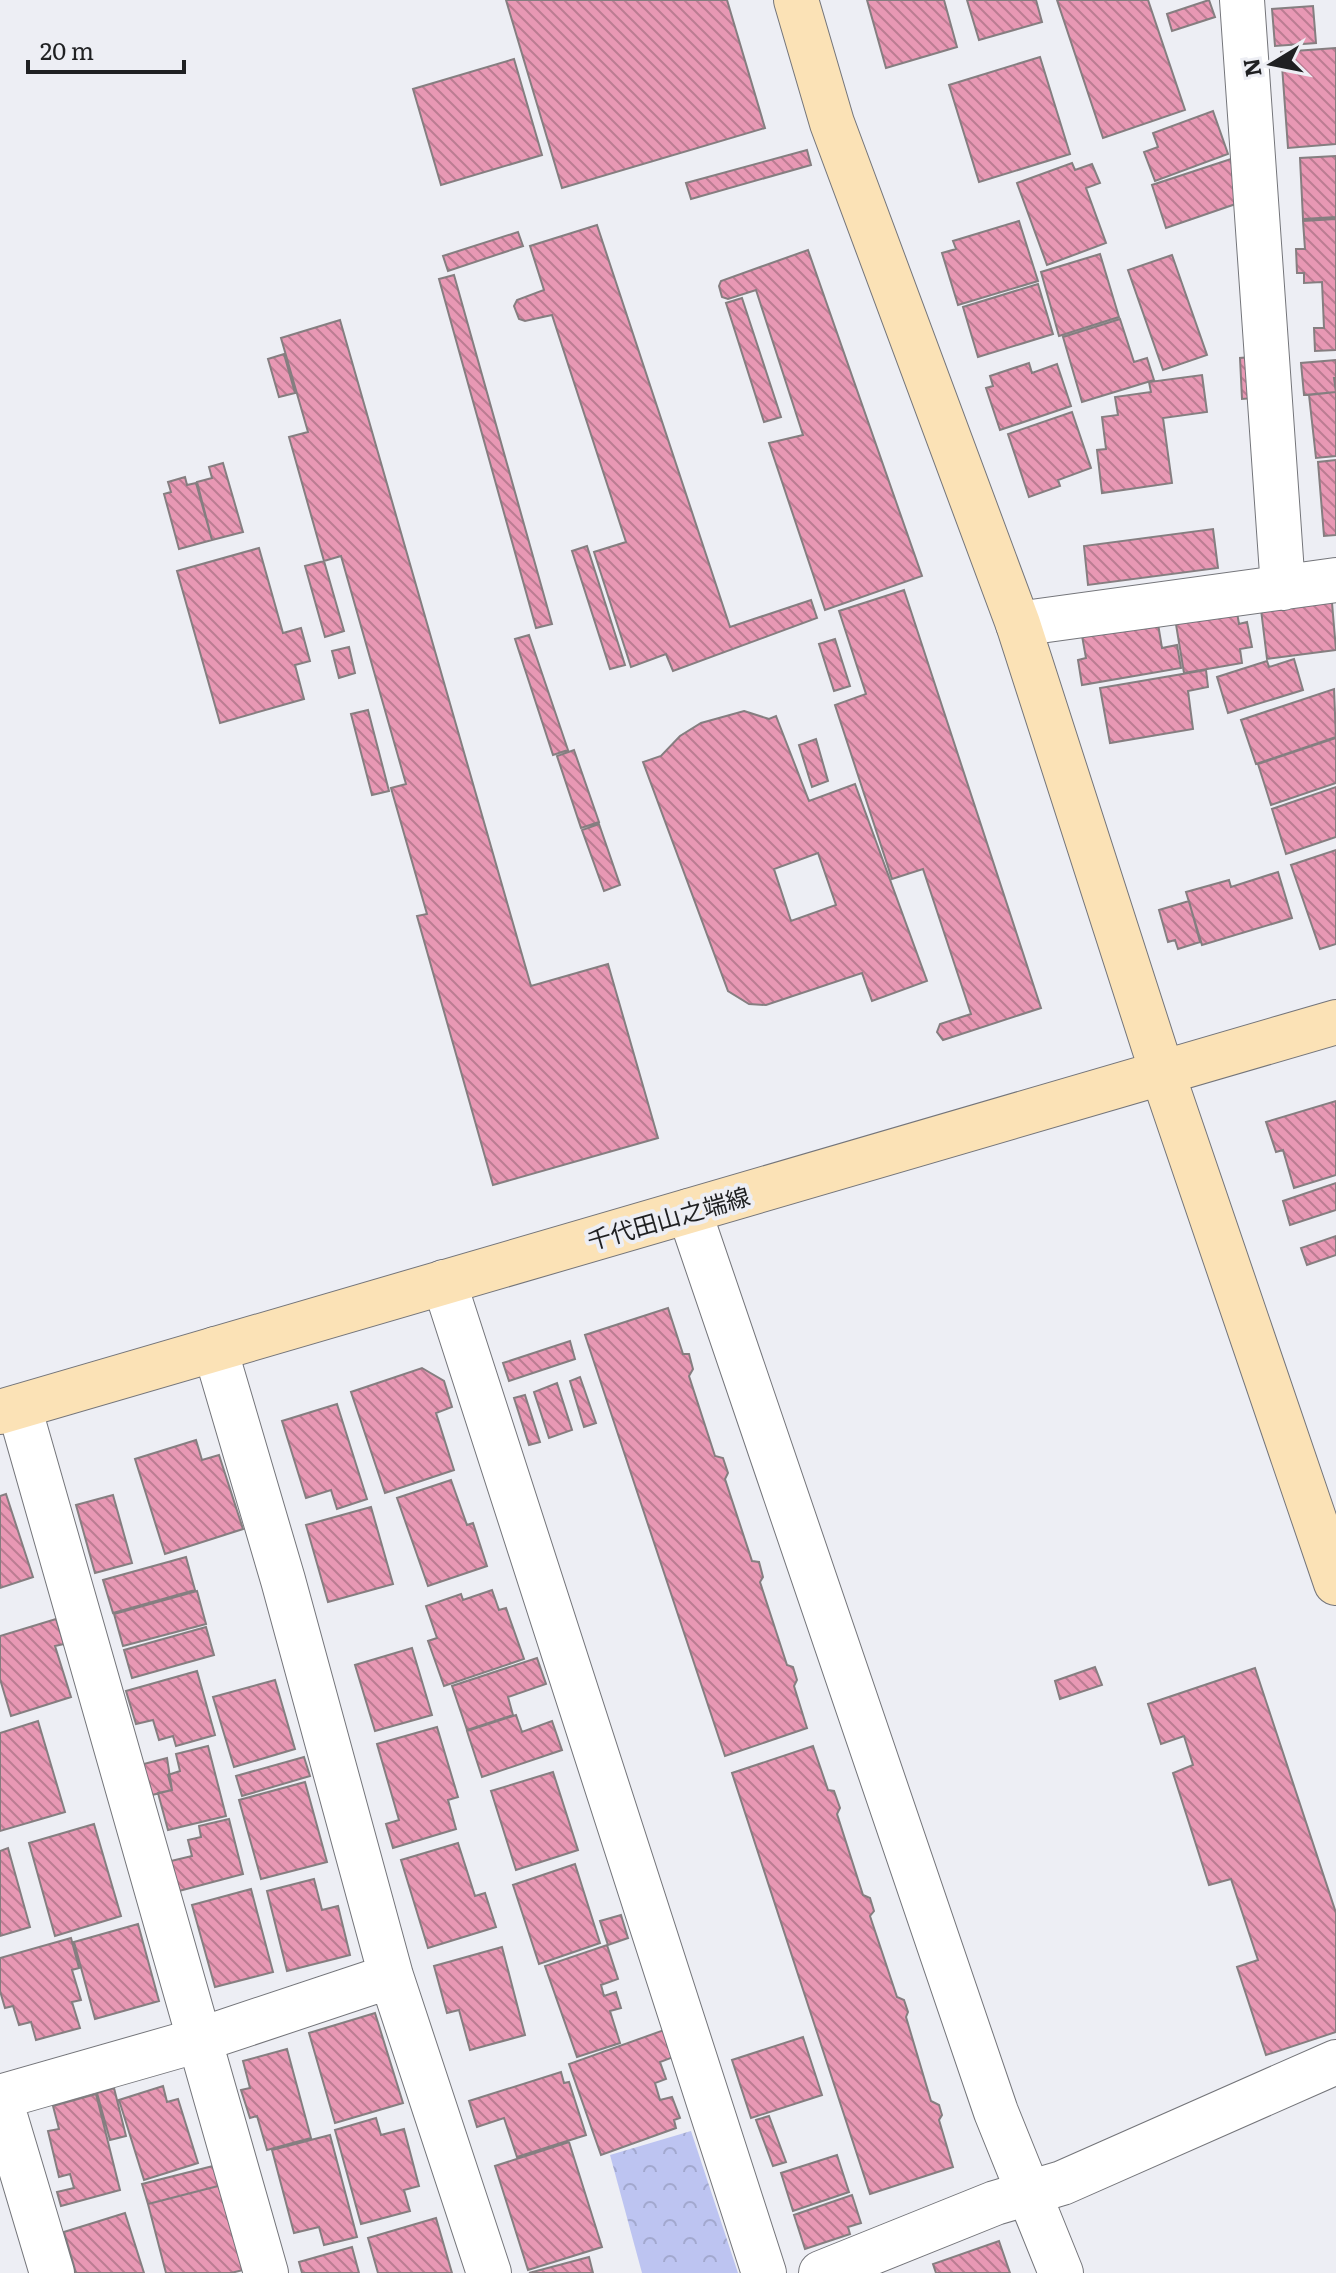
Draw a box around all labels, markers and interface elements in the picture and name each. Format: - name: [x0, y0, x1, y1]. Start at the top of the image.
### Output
- scale bar: [28, 24, 184, 74]
- north arrow: [1232, 24, 1312, 104]
- text: 20 m: [40, 32, 94, 67]
- text: N: [1233, 56, 1269, 80]
- street label: 千代田山之端線: [582, 1177, 754, 1257]

